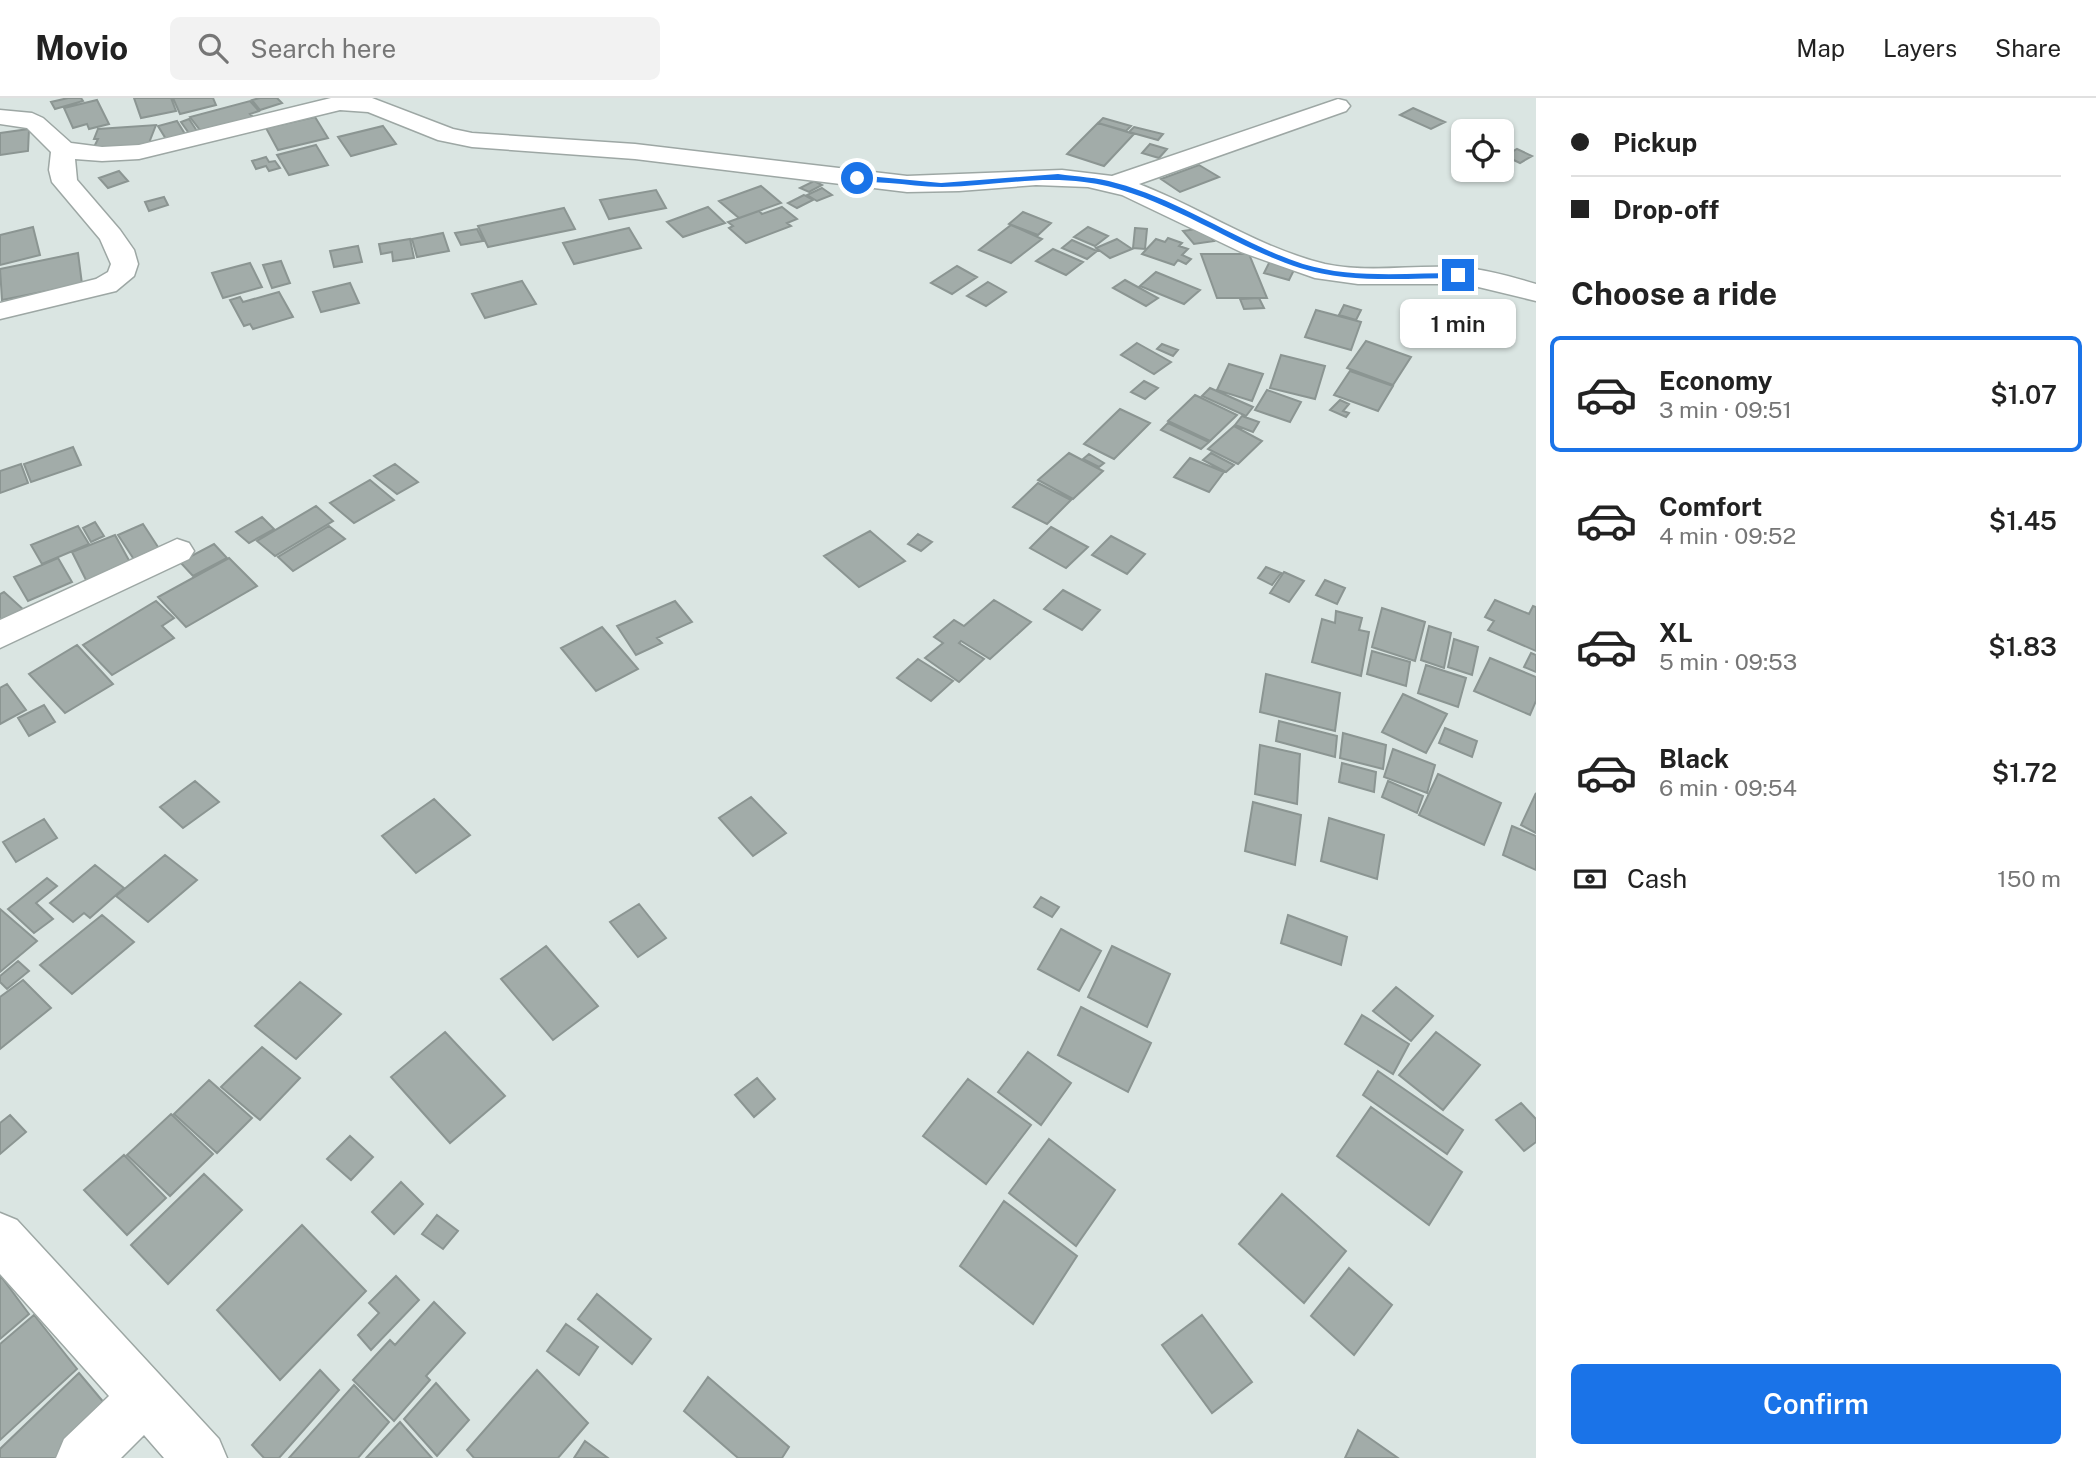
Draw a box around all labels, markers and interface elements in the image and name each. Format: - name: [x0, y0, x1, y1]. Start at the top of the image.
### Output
- search box: [170, 17, 660, 80]
- text: Movio: [35, 29, 128, 67]
- icon: search: [194, 29, 232, 67]
- text: Search here: [250, 33, 396, 64]
- text: Map: [1796, 34, 1845, 62]
- text: Layers: [1883, 34, 1957, 62]
- text: Share: [1995, 34, 2061, 62]
- map controls: [1451, 119, 1514, 182]
- button: locate: [1451, 119, 1514, 182]
- text: Pickup: [1613, 127, 1697, 158]
- route start: [841, 162, 873, 194]
- text: Drop-off: [1613, 194, 1719, 225]
- route end: [1442, 259, 1474, 291]
- text: Choose a ride: [1571, 275, 1777, 312]
- callout: 1 min: [1400, 300, 1516, 348]
- text: 1 min: [1431, 310, 1485, 337]
- icon: car: [1575, 363, 1638, 426]
- text: Economy: [1659, 365, 1772, 396]
- text: $1.07: [1990, 379, 2057, 410]
- text: 3 min · 09:51: [1659, 396, 1792, 423]
- icon: car: [1575, 489, 1638, 552]
- text: Comfort: [1659, 491, 1762, 522]
- text: $1.45: [1989, 505, 2057, 536]
- text: 4 min · 09:52: [1659, 522, 1796, 549]
- icon: car: [1575, 615, 1638, 678]
- text: XL: [1659, 617, 1693, 648]
- text: $1.83: [1988, 631, 2057, 662]
- text: 5 min · 09:53: [1659, 648, 1797, 675]
- icon: car: [1575, 741, 1638, 804]
- text: Black: [1659, 743, 1729, 774]
- text: $1.72: [1992, 757, 2057, 788]
- text: 6 min · 09:54: [1659, 774, 1797, 801]
- icon: cash: [1571, 860, 1609, 898]
- text: Cash: [1627, 863, 1687, 894]
- text: 150 m: [1997, 865, 2061, 892]
- button: Confirm: [1571, 1364, 2061, 1444]

